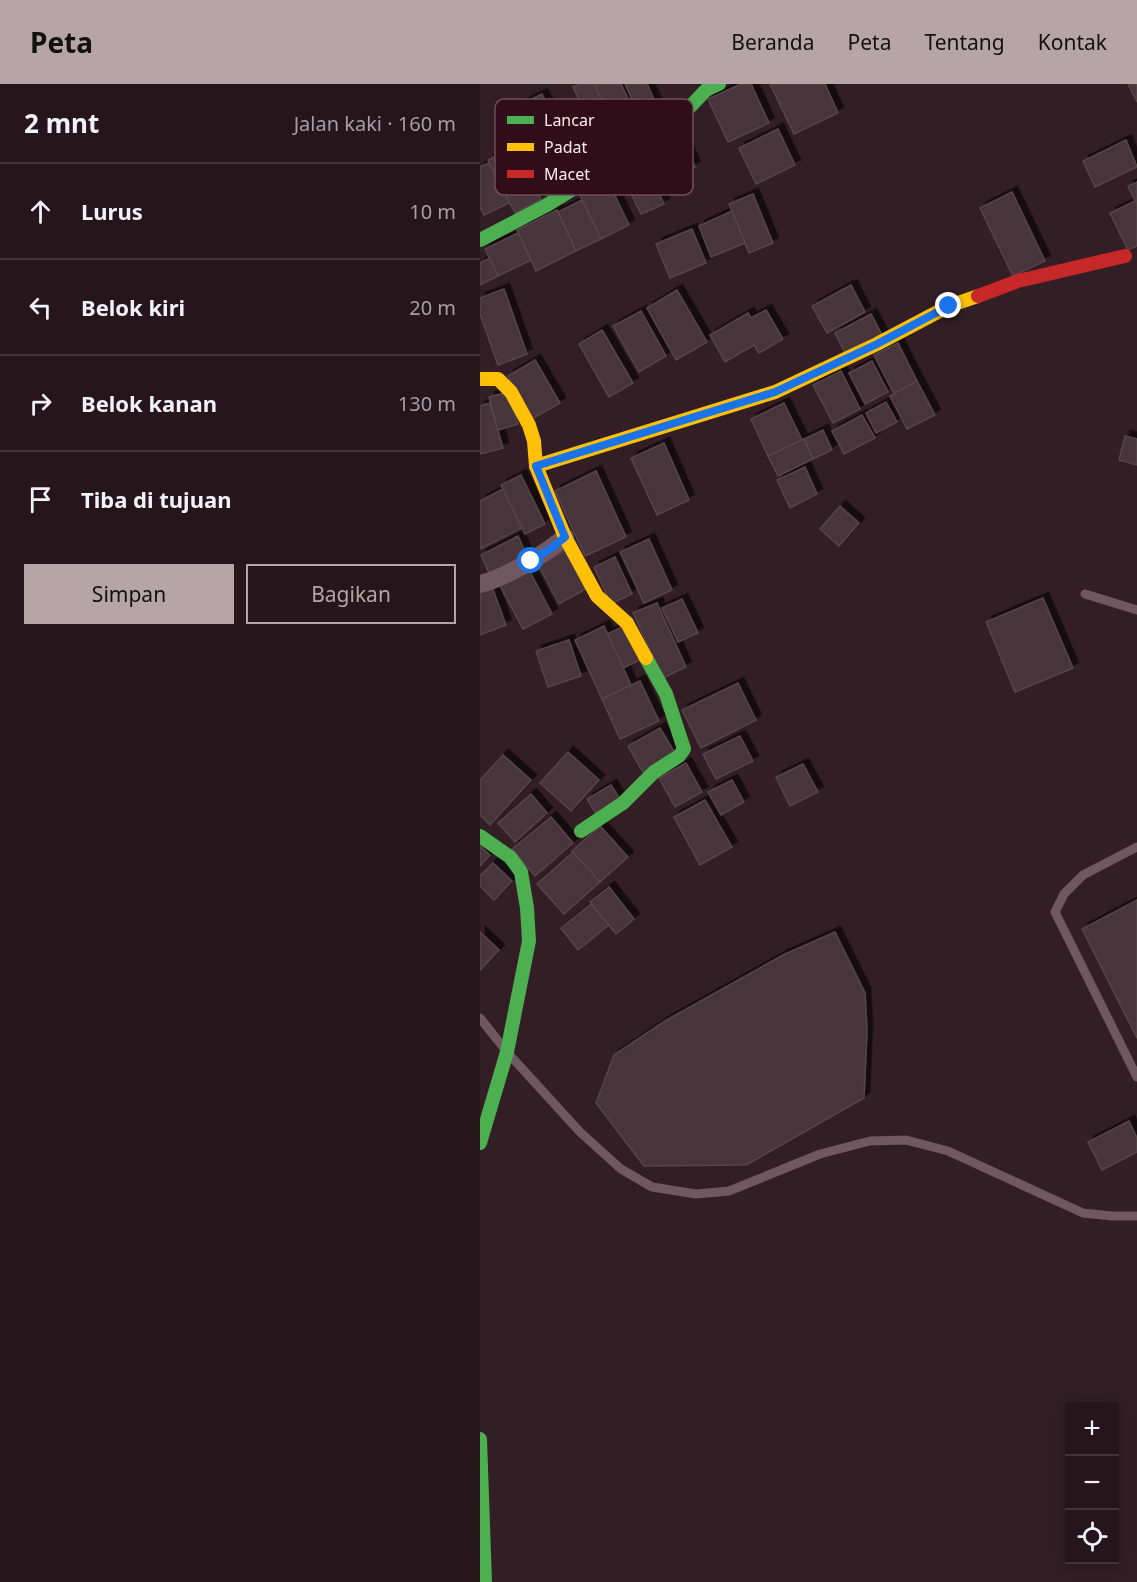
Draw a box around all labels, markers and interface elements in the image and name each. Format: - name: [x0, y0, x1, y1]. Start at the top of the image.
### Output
- text: Peta: [30, 23, 93, 61]
- text: Beranda: [731, 28, 815, 56]
- text: Peta: [848, 28, 891, 56]
- text: Tentang: [924, 28, 1005, 56]
- text: Kontak: [1038, 28, 1107, 56]
- legend: [495, 99, 693, 195]
- text: 2 mnt: [24, 105, 99, 141]
- text: Lancar: [544, 109, 595, 131]
- text: Jalan kaki · 160 m: [294, 110, 456, 137]
- text: Padat: [544, 136, 587, 158]
- text: Macet: [544, 163, 590, 185]
- icon: ahead: [24, 195, 57, 228]
- text: Lurus: [81, 196, 143, 226]
- text: 10 m: [409, 198, 456, 225]
- icon: left: [24, 291, 57, 324]
- text: Belok kiri: [81, 292, 185, 322]
- route end: [935, 292, 961, 318]
- text: 20 m: [409, 294, 456, 321]
- icon: right: [24, 387, 57, 420]
- text: Belok kanan: [81, 388, 217, 418]
- text: 130 m: [398, 390, 456, 417]
- icon: arrive: [24, 483, 57, 516]
- text: Tiba di tujuan: [81, 484, 231, 514]
- route start: [517, 547, 543, 573]
- button: Simpan: [24, 564, 234, 624]
- button: Bagikan: [246, 564, 456, 624]
- map controls: [1065, 1402, 1119, 1564]
- button: +: [1065, 1402, 1119, 1456]
- button: −: [1065, 1456, 1119, 1510]
- button: locate: [1065, 1510, 1119, 1564]

